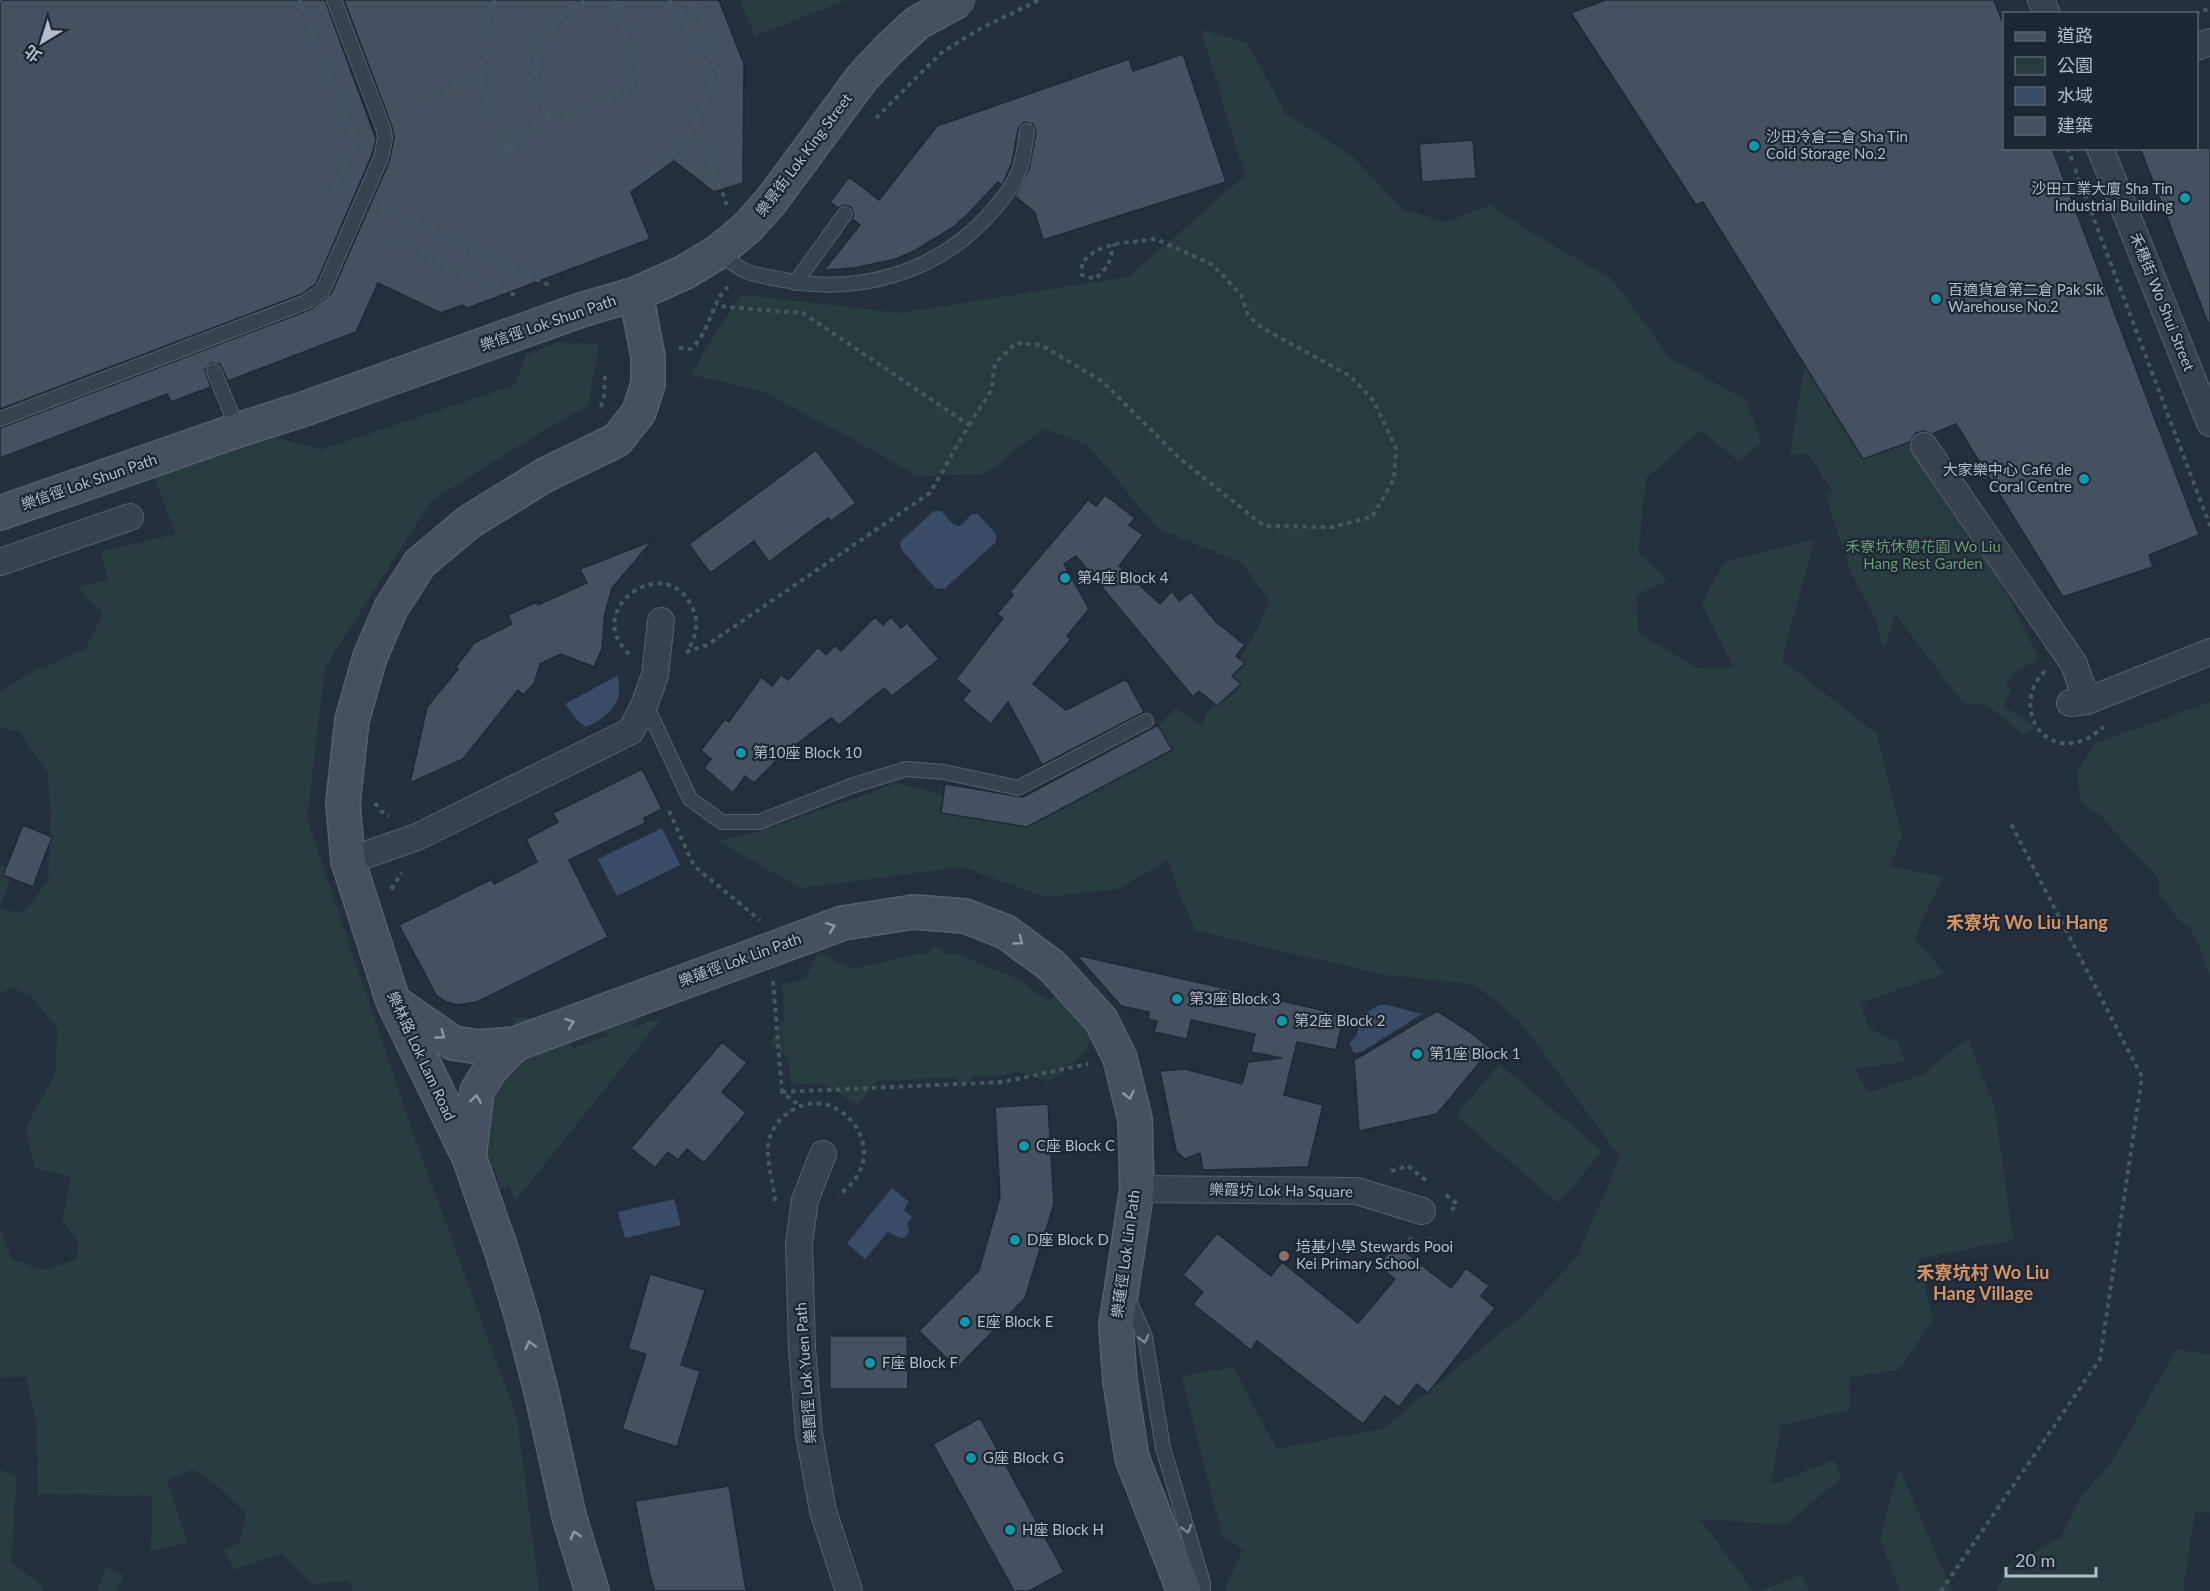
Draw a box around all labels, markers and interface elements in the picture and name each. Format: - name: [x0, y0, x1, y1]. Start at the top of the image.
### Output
- north arrow: [12, 12, 72, 72]
- legend: [2003, 12, 2198, 150]
- text: 道路: [2057, 24, 2093, 46]
- text: 北: [20, 42, 45, 67]
- text: 公園: [2057, 54, 2093, 76]
- text: 水域: [2057, 84, 2093, 106]
- street label: 樂景街 Lok King Street: [751, 89, 856, 219]
- text: 建築: [2057, 114, 2093, 136]
- place label: 沙田冷倉二倉 Sha Tin Cold Storage No.2: [1766, 127, 1908, 162]
- marker: 沙田冷倉二倉 Sha Tin Cold Storage No.2: [1747, 139, 1761, 153]
- place label: 沙田工業大廈 Sha Tin Industrial Building: [2031, 179, 2173, 214]
- marker: 沙田工業大廈 Sha Tin Industrial Building: [2178, 191, 2192, 205]
- street label: 禾穗街 Wo Shui Street: [2127, 230, 2199, 374]
- place label: 百適貨倉第二倉 Pak Sik Warehouse No.2: [1948, 280, 2104, 315]
- street label: 樂信徑 Lok Shun Path: [477, 290, 618, 354]
- marker: 百適貨倉第二倉 Pak Sik Warehouse No.2: [1929, 292, 1943, 306]
- street label: 樂信徑 Lok Shun Path: [18, 449, 159, 513]
- place label: 大家樂中心 Café de Coral Centre: [1943, 460, 2072, 495]
- marker: 大家樂中心 Café de Coral Centre: [2077, 472, 2091, 486]
- park label: 禾寮坑休憩花園 Wo Liu Hang Rest Garden: [1845, 537, 2001, 572]
- place label: 第4座 Block 4: [1077, 568, 1169, 586]
- marker: 第4座 Block 4: [1058, 571, 1072, 585]
- place label: 第10座 Block 10: [753, 743, 862, 761]
- marker: 第10座 Block 10: [734, 746, 748, 760]
- district label: 禾寮坑 Wo Liu Hang: [1946, 911, 2108, 933]
- one-way arrow: [825, 921, 836, 934]
- street label: 樂蓮徑 Lok Lin Path: [676, 928, 804, 990]
- one-way arrow: [1012, 934, 1023, 945]
- street label: 樂林路 Lok Lam Road: [384, 988, 460, 1123]
- place label: 第3座 Block 3: [1189, 989, 1280, 1007]
- marker: 第3座 Block 3: [1170, 992, 1184, 1006]
- place label: 第2座 Block 2: [1294, 1011, 1385, 1029]
- marker: 第2座 Block 2: [1275, 1014, 1289, 1028]
- one-way arrow: [564, 1018, 574, 1031]
- one-way arrow: [434, 1027, 445, 1038]
- place label: 第1座 Block 1: [1429, 1044, 1520, 1062]
- marker: 第1座 Block 1: [1410, 1047, 1424, 1061]
- one-way arrow: [1121, 1090, 1134, 1100]
- one-way arrow: [470, 1094, 482, 1104]
- place label: C座 Block C: [1036, 1136, 1115, 1154]
- marker: C座 Block C: [1017, 1139, 1031, 1153]
- street label: 樂霞坊 Lok Ha Square: [1209, 1180, 1353, 1200]
- street label: 樂蓮徑 Lok Lin Path: [1107, 1189, 1143, 1319]
- place label: D座 Block D: [1027, 1230, 1109, 1248]
- marker: D座 Block D: [1008, 1233, 1022, 1247]
- place label: 培基小學 Stewards Pooi Kei Primary School: [1296, 1237, 1453, 1272]
- marker: 培基小學 Stewards Pooi Kei Primary School: [1277, 1249, 1291, 1263]
- district label: 禾寮坑村 Wo Liu Hang Village: [1917, 1261, 2049, 1304]
- street label: 樂園徑 Lok Yuen Path: [791, 1302, 819, 1444]
- place label: E座 Block E: [977, 1312, 1053, 1330]
- marker: E座 Block E: [958, 1315, 972, 1329]
- one-way arrow: [1137, 1334, 1150, 1344]
- one-way arrow: [524, 1341, 537, 1351]
- place label: F座 Block F: [882, 1353, 958, 1371]
- marker: F座 Block F: [863, 1356, 877, 1370]
- place label: G座 Block G: [983, 1448, 1064, 1466]
- marker: G座 Block G: [964, 1451, 978, 1465]
- place label: H座 Block H: [1022, 1520, 1104, 1538]
- marker: H座 Block H: [1003, 1523, 1017, 1537]
- one-way arrow: [1180, 1523, 1192, 1534]
- one-way arrow: [570, 1530, 582, 1541]
- scale bar: [2006, 1540, 2096, 1578]
- text: 20 m: [2015, 1549, 2055, 1571]

